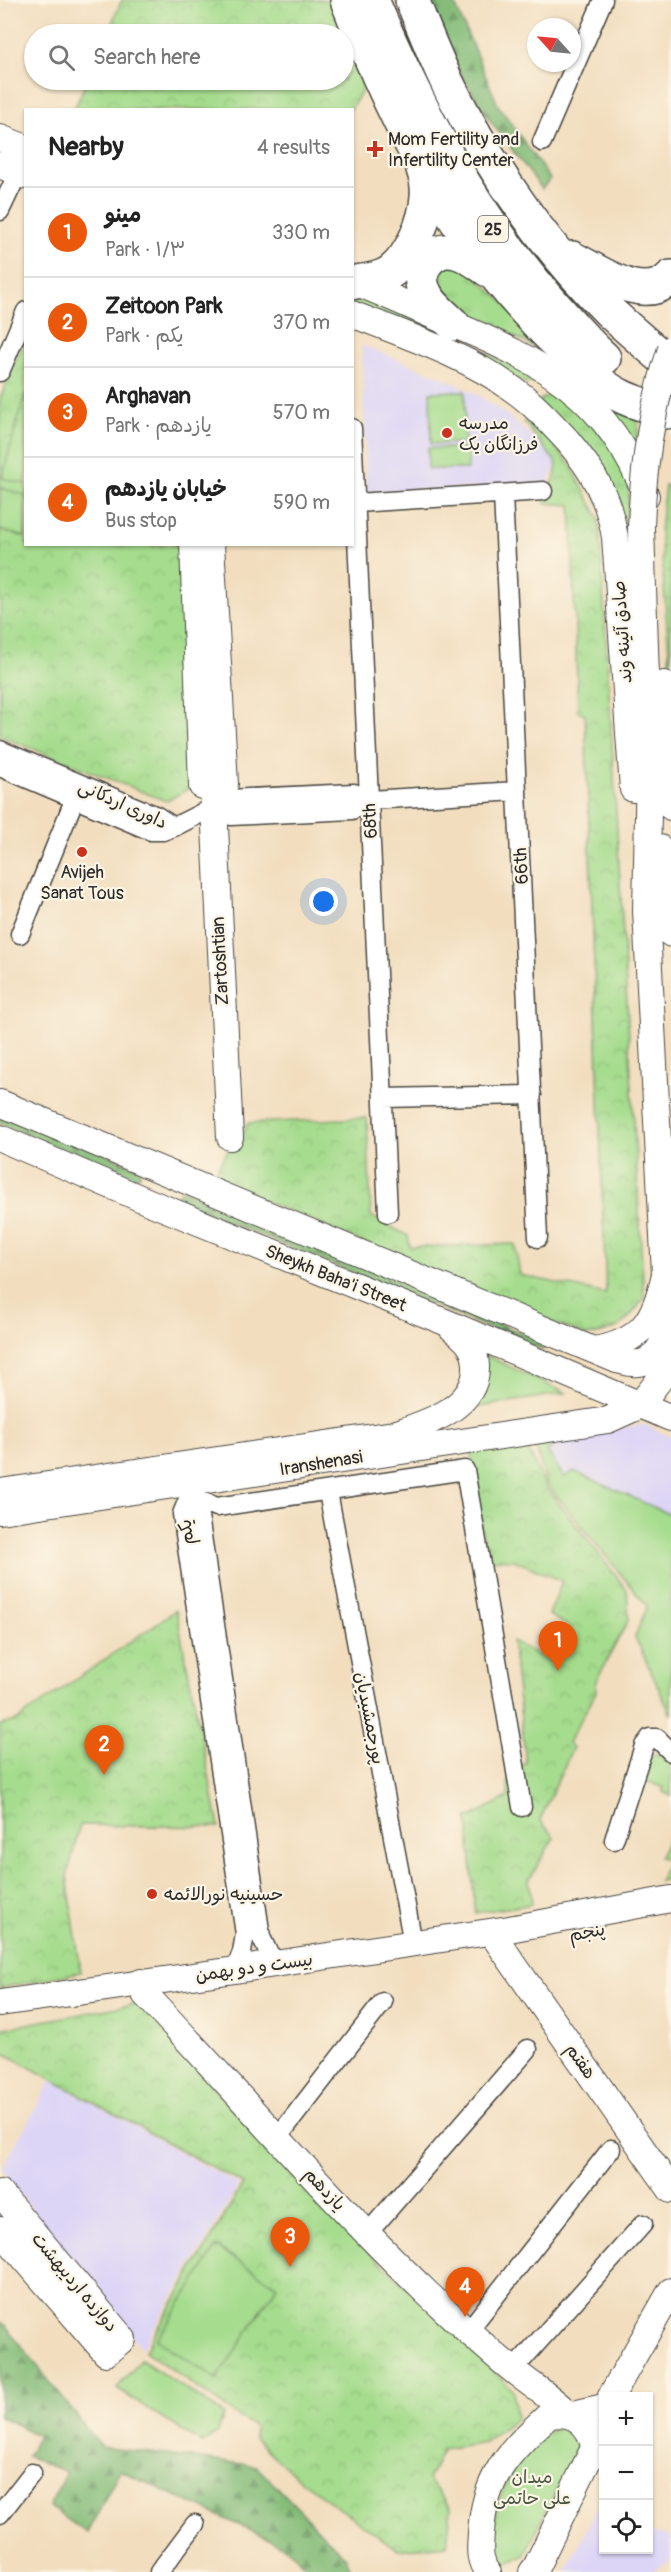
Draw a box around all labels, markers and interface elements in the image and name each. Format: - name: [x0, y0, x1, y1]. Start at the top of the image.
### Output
- north arrow: [527, 18, 581, 72]
- search box: [24, 24, 354, 90]
- icon: search: [45, 41, 78, 74]
- text: Search here: [93, 43, 200, 71]
- place label: Mom Fertility and Infertility Center: [388, 128, 519, 172]
- text: Nearby: [48, 131, 124, 163]
- text: 4 results: [257, 135, 330, 160]
- marker: Mom Fertility and Infertility Center: [366, 140, 384, 158]
- text: مینو: [105, 201, 141, 229]
- road number: 25: [478, 216, 508, 242]
- text: 1: [64, 220, 71, 245]
- text: 330 m: [272, 220, 330, 245]
- text: Park · ۱/۳: [105, 237, 186, 262]
- text: Zeitoon Park: [105, 292, 223, 320]
- text: 2: [62, 310, 73, 335]
- text: 370 m: [273, 310, 330, 335]
- text: Park · یکم: [105, 323, 183, 348]
- text: Arghavan: [105, 382, 191, 410]
- text: 3: [62, 400, 73, 425]
- text: 570 m: [273, 400, 330, 425]
- place label: مدرسه فرزانگان یک: [459, 412, 538, 456]
- text: Park · یازدهم: [105, 413, 212, 438]
- marker: مدرسه فرزانگان یک: [440, 426, 454, 440]
- text: خیابان یازدهم: [105, 475, 227, 503]
- text: 4: [62, 490, 73, 515]
- text: 590 m: [273, 490, 330, 515]
- text: Bus stop: [105, 508, 177, 533]
- street label: صادق آئینه وند: [607, 580, 638, 684]
- street label: داوری اردکانی: [75, 775, 171, 834]
- street label: 68th: [358, 803, 383, 839]
- marker: Avijeh Sanat Tous: [75, 845, 89, 859]
- street label: 66th: [509, 847, 534, 885]
- place label: Avijeh Sanat Tous: [40, 861, 124, 905]
- your location: [309, 887, 338, 916]
- street label: Zartoshtian: [207, 916, 234, 1006]
- street label: Sheykh Baha'i Street: [262, 1240, 410, 1318]
- street label: Iranshenasi: [278, 1446, 364, 1481]
- street label: یکم: [174, 1518, 201, 1546]
- pin: 1: [538, 1622, 578, 1671]
- street label: پورجمشیدیان: [349, 1670, 390, 1766]
- pin: 2: [84, 1726, 124, 1775]
- place label: حسینیه نورالائمه: [164, 1883, 283, 1906]
- marker: حسینیه نورالائمه: [145, 1887, 159, 1901]
- street label: پنجم: [567, 1918, 607, 1949]
- street label: بیست و دو بهمن: [194, 1948, 314, 1987]
- street label: هفتم: [558, 2039, 601, 2085]
- street label: یازدهم: [297, 2163, 350, 2217]
- pin: 3: [270, 2218, 310, 2267]
- street label: دوازده اردیبهشت: [26, 2228, 123, 2337]
- pin: 4: [446, 2268, 484, 2317]
- map controls: [599, 2392, 653, 2554]
- button: +: [599, 2392, 653, 2446]
- button: −: [599, 2446, 653, 2500]
- park label: میدان علی حاتمی: [493, 2466, 571, 2510]
- button: locate: [599, 2500, 653, 2554]

